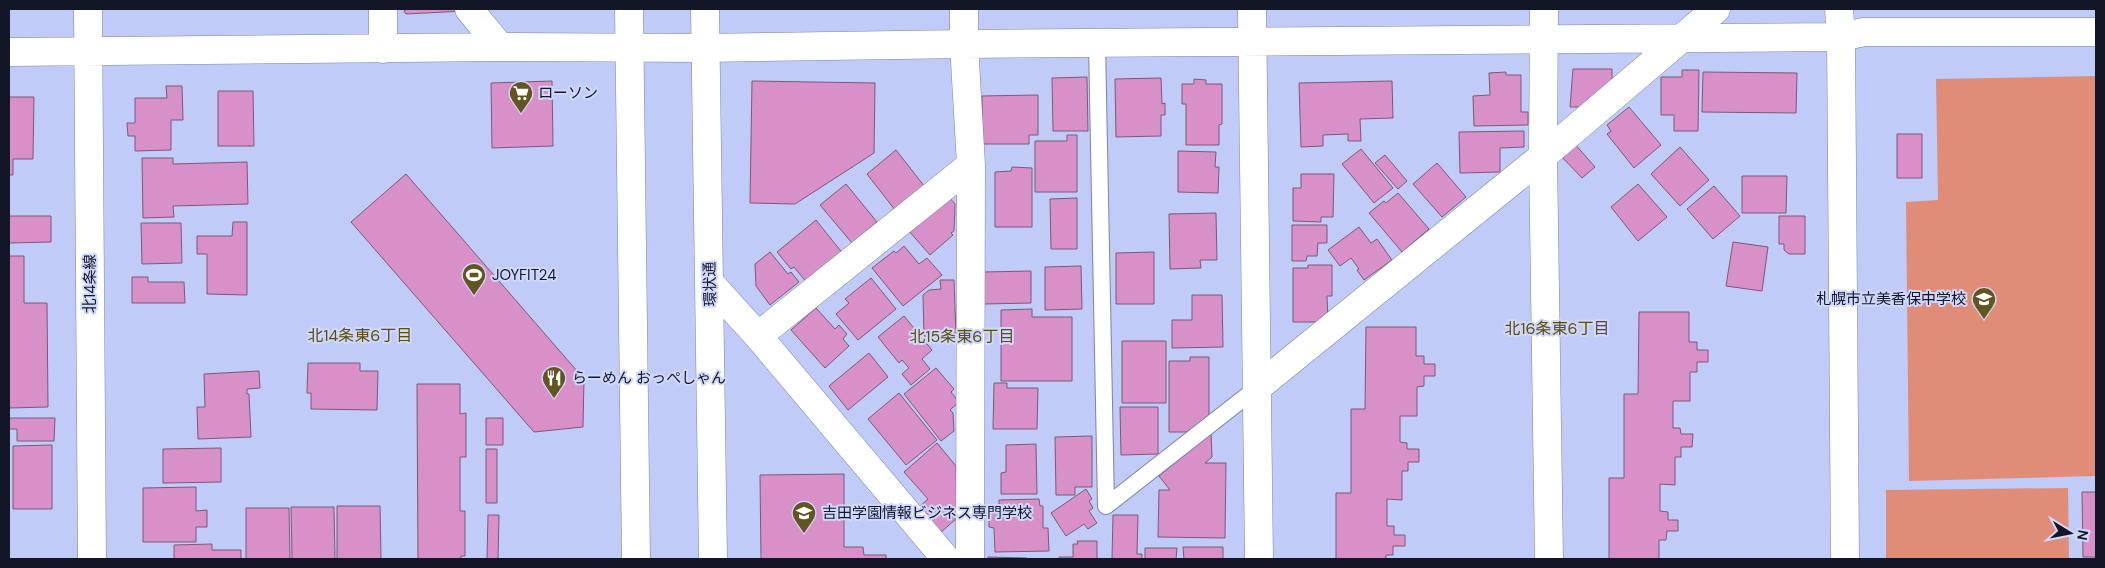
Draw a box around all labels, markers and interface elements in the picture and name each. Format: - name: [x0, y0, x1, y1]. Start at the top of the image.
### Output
- supermarket icon: ローソン: [508, 80, 534, 114]
- place label: ローソン: [538, 83, 598, 103]
- street label: 北14条線: [80, 255, 100, 313]
- street label: 環状通: [700, 261, 720, 307]
- sports icon: JOYFIT24: [461, 262, 487, 296]
- place label: JOYFIT24: [492, 265, 556, 285]
- school or university icon: 札幌市立美香保中学校: [1971, 286, 1997, 320]
- place label: 札幌市立美香保中学校: [1816, 289, 1966, 309]
- district label: 北16条東6丁目: [1504, 318, 1610, 339]
- district label: 北14条東6丁目: [308, 325, 412, 346]
- district label: 北15条東6丁目: [910, 326, 1014, 347]
- restaurant icon: らーめん おっぺしゃん: [541, 365, 567, 399]
- place label: らーめん おっぺしゃん: [572, 368, 726, 388]
- school or university icon: 吉田学園情報ビジネス専門学校: [791, 500, 817, 534]
- place label: 吉田学園情報ビジネス専門学校: [822, 503, 1032, 523]
- north arrow: [2045, 508, 2095, 558]
- text: N: [2073, 529, 2093, 542]

